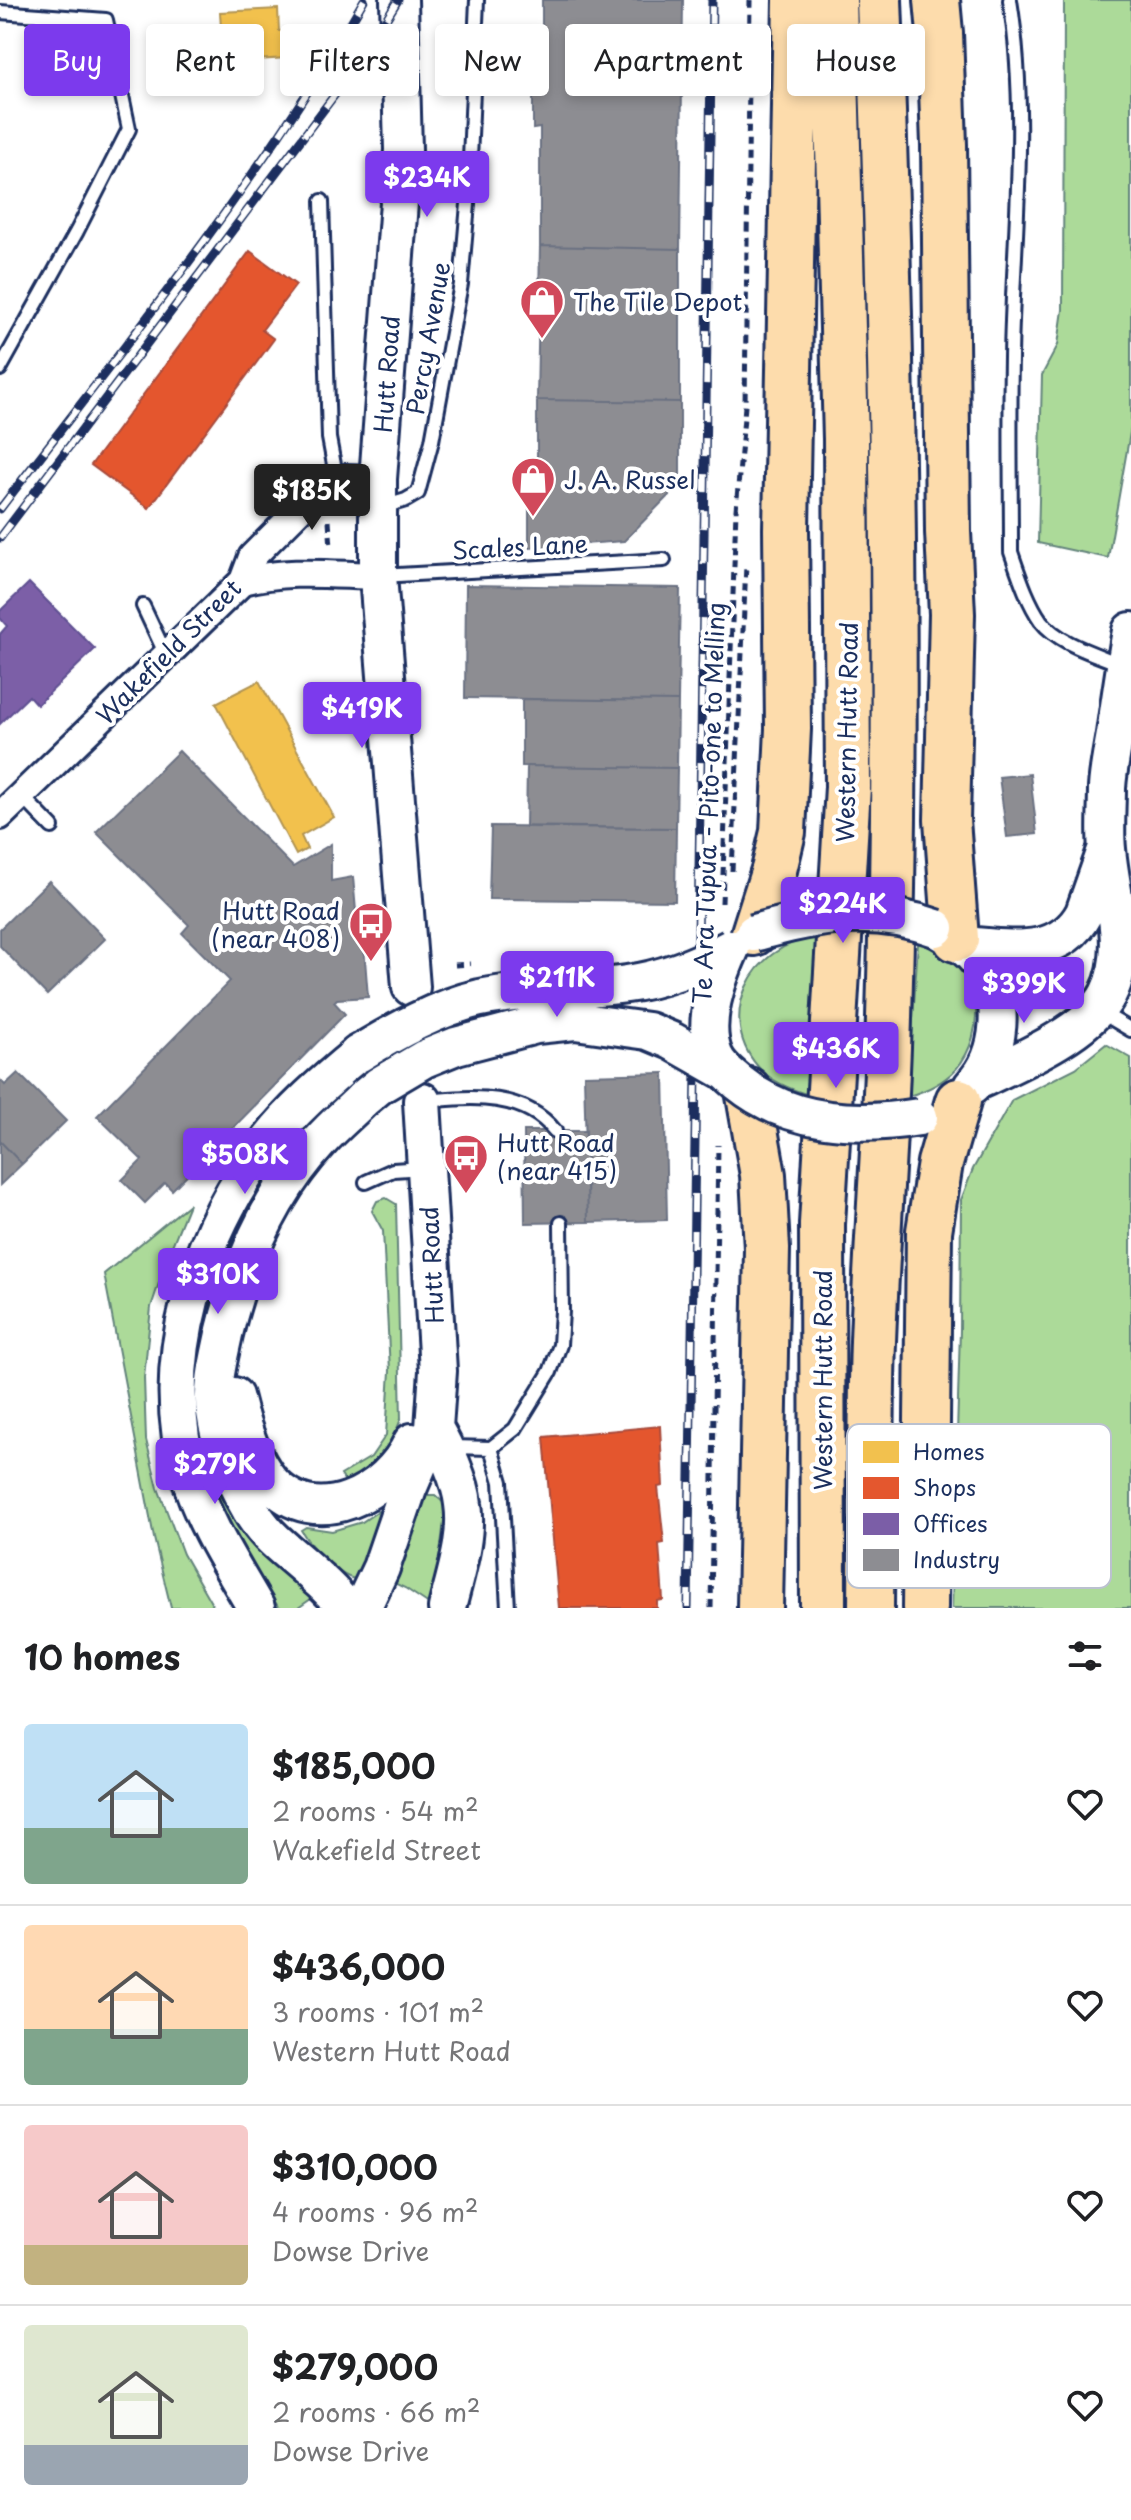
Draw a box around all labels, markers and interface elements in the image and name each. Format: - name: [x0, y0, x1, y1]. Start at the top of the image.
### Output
- chip: Buy: [24, 24, 130, 96]
- chip: Rent: [146, 24, 264, 96]
- chip: Filters: [280, 24, 419, 96]
- chip: New: [435, 24, 549, 96]
- chip: Apartment: [565, 24, 771, 96]
- chip: House: [787, 24, 925, 96]
- pin: $234K: [371, 151, 483, 219]
- text: $234K: [383, 157, 471, 196]
- street label: Percy Avenue: [396, 259, 458, 417]
- shop icon: The Tile Depot: [518, 277, 566, 340]
- place label: The Tile Depot: [573, 283, 743, 319]
- street label: Hutt Road: [364, 314, 408, 434]
- shop icon: J. A. Russel: [509, 455, 557, 518]
- place label: J. A. Russel: [564, 461, 695, 497]
- pin: $185K: [256, 464, 368, 532]
- text: $185K: [272, 470, 352, 509]
- street label: Scales Lane: [451, 524, 589, 568]
- street label: Wakefield Street: [87, 570, 249, 732]
- street label: Te Ara Tupua - Pito-one to Melling: [683, 602, 733, 1004]
- street label: Western Hutt Road: [826, 621, 866, 843]
- pin: $419K: [306, 682, 418, 750]
- text: $419K: [321, 688, 403, 727]
- pin: $224K: [787, 877, 899, 945]
- text: $224K: [799, 883, 887, 922]
- place label: Hutt Road (near 408): [211, 892, 340, 956]
- bus stop icon: Hutt Road (near 408): [347, 900, 395, 963]
- pin: $211K: [501, 951, 613, 1019]
- text: $211K: [519, 957, 595, 996]
- pin: $399K: [968, 957, 1080, 1025]
- text: $399K: [982, 963, 1066, 1002]
- pin: $436K: [780, 1022, 892, 1090]
- text: $436K: [792, 1028, 880, 1067]
- place label: Hutt Road (near 415): [497, 1124, 617, 1188]
- pin: $508K: [189, 1128, 301, 1196]
- bus stop icon: Hutt Road (near 415): [442, 1132, 490, 1195]
- text: $508K: [201, 1134, 289, 1173]
- street label: Hutt Road: [410, 1205, 452, 1325]
- pin: $310K: [162, 1248, 274, 1316]
- text: $310K: [176, 1254, 260, 1293]
- street label: Western Hutt Road: [804, 1270, 840, 1490]
- legend: [847, 1424, 1111, 1588]
- text: Homes: [913, 1434, 984, 1467]
- pin: $279K: [159, 1438, 271, 1506]
- text: $279K: [174, 1444, 256, 1483]
- text: Shops: [913, 1470, 976, 1503]
- text: Offices: [913, 1506, 988, 1539]
- text: Industry: [913, 1542, 1000, 1575]
- text: 10 homes: [24, 1630, 180, 1682]
- icon: filters: [1063, 1634, 1107, 1678]
- text: $185,000: [272, 1739, 436, 1791]
- icon: home: [88, 1756, 184, 1852]
- icon: heart: [1063, 1782, 1107, 1826]
- text: 2 rooms · 54 m²: [272, 1791, 479, 1830]
- text: Wakefield Street: [272, 1830, 481, 1869]
- text: $436,000: [272, 1940, 445, 1992]
- icon: home: [88, 1957, 184, 2053]
- icon: heart: [1063, 1983, 1107, 2027]
- text: 3 rooms · 101 m²: [272, 1992, 484, 2031]
- text: Western Hutt Road: [272, 2031, 511, 2070]
- text: $310,000: [272, 2140, 438, 2192]
- icon: home: [88, 2157, 184, 2253]
- icon: heart: [1063, 2183, 1107, 2227]
- text: 4 rooms · 96 m²: [272, 2192, 478, 2231]
- text: Dowse Drive: [272, 2231, 429, 2270]
- text: $279,000: [272, 2340, 438, 2392]
- icon: home: [88, 2357, 184, 2453]
- icon: heart: [1063, 2383, 1107, 2427]
- text: 2 rooms · 66 m²: [272, 2392, 481, 2431]
- text: Dowse Drive: [272, 2431, 429, 2470]

